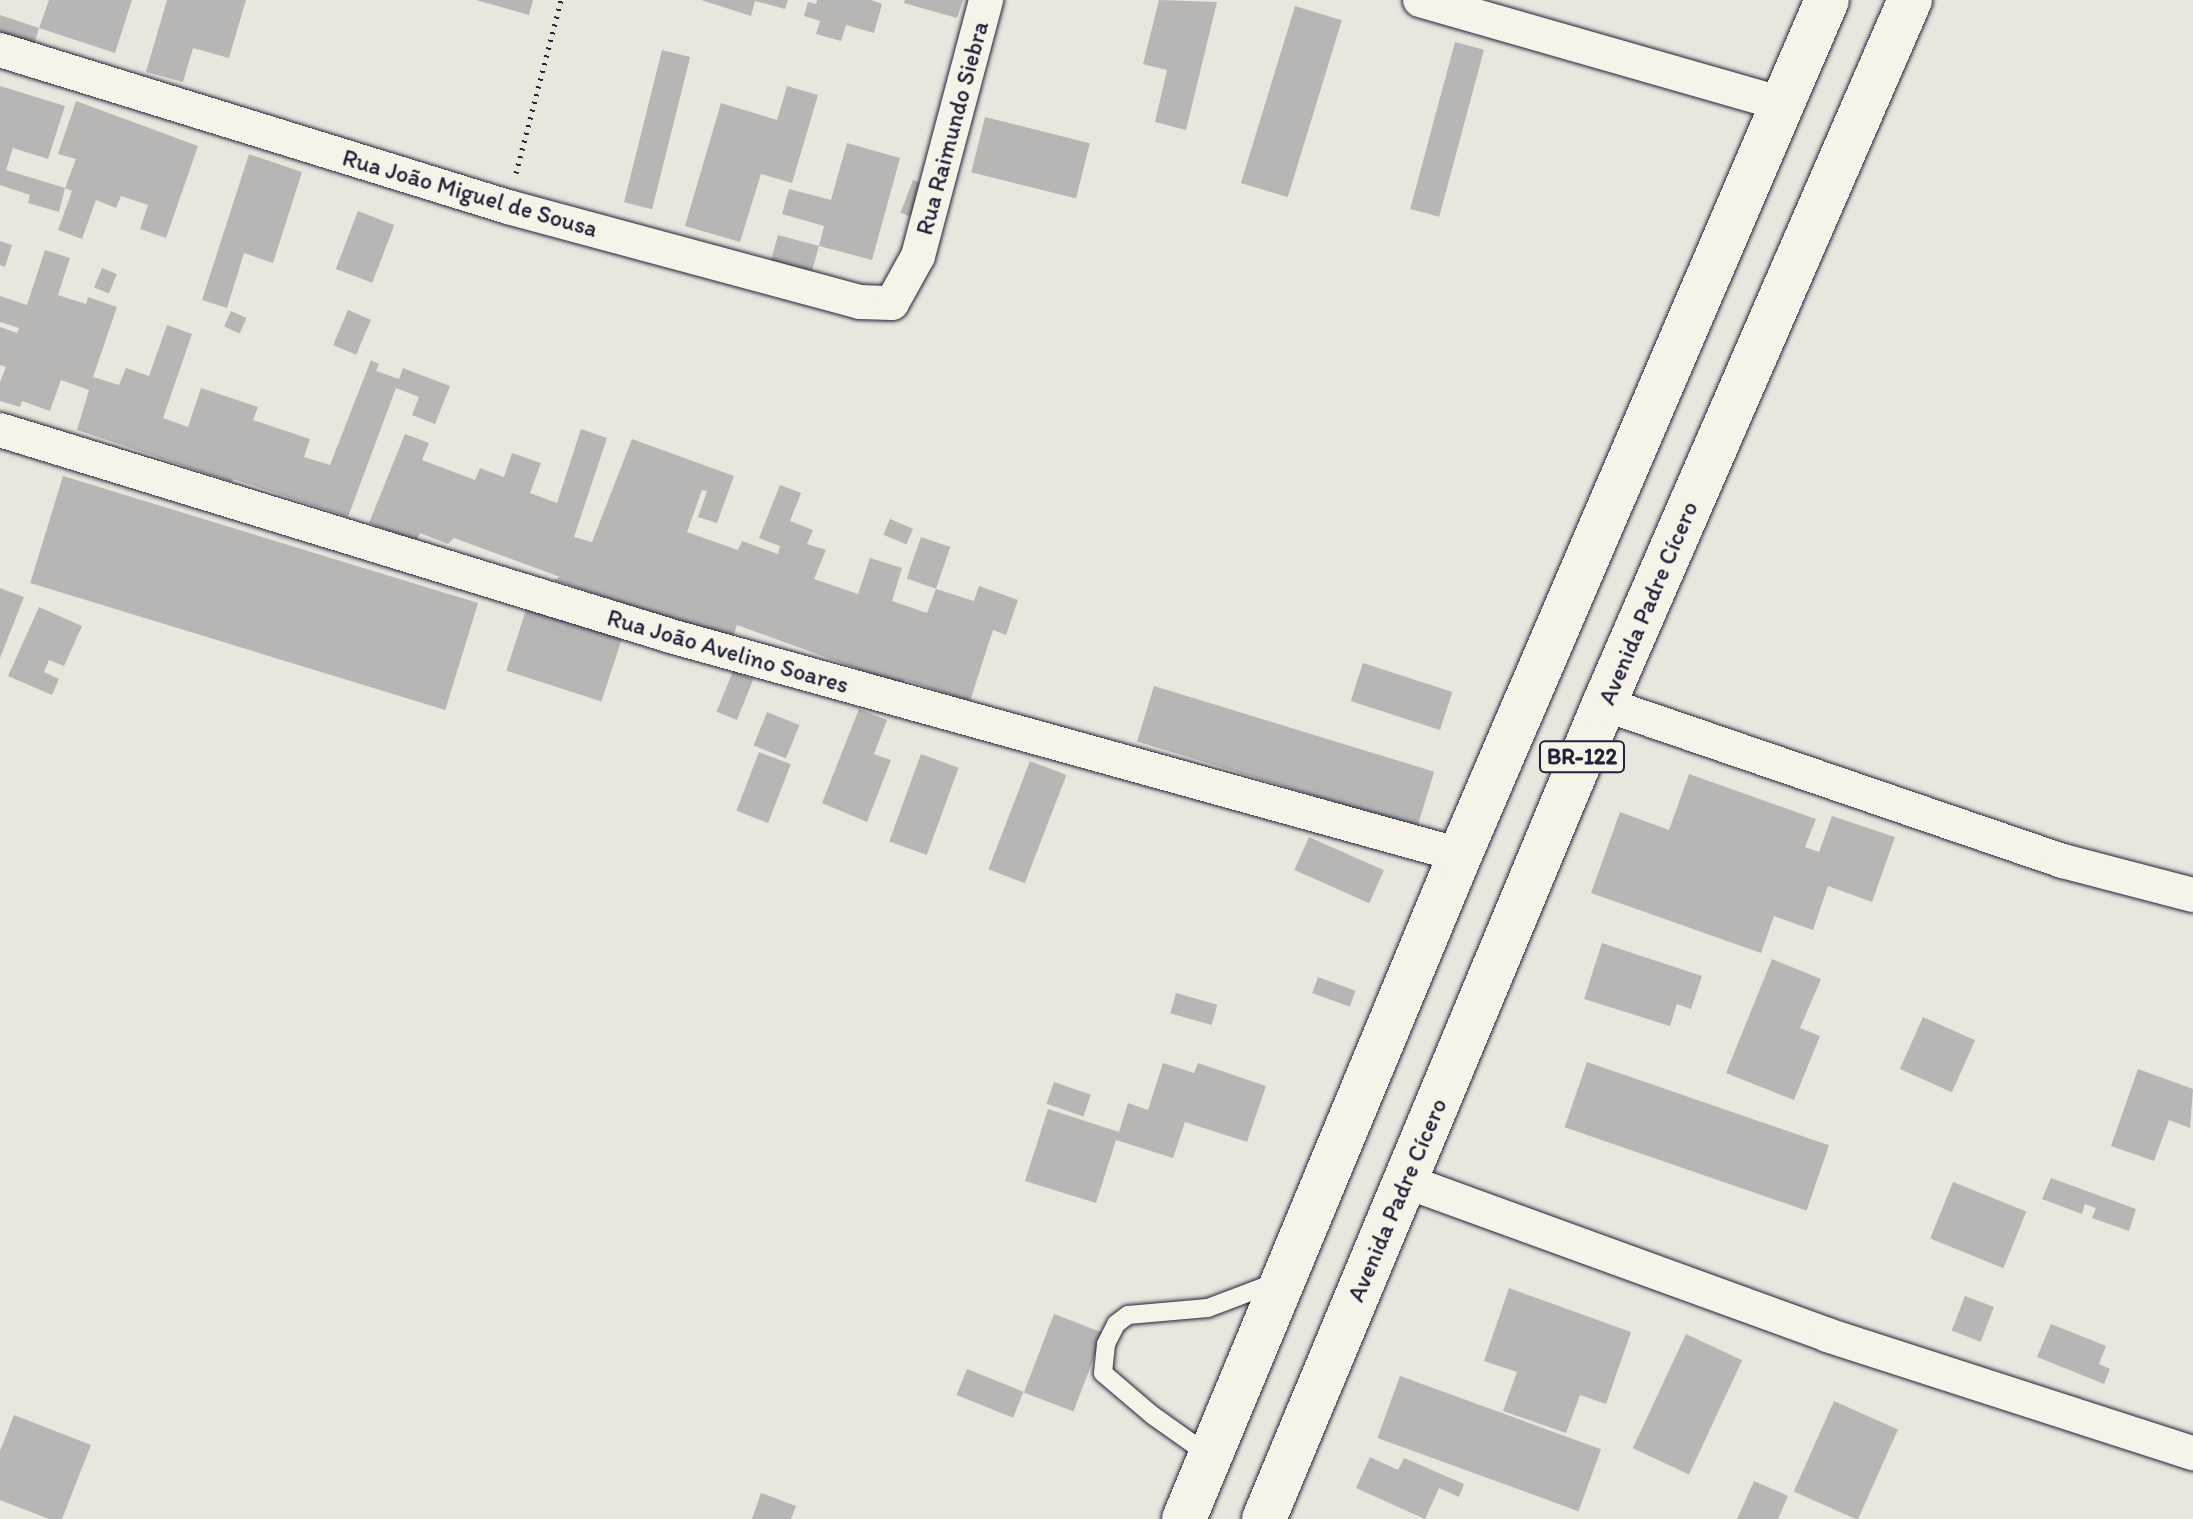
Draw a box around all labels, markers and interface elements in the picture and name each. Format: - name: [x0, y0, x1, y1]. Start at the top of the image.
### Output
- street label: Rua Raimundo Siebra: [910, 18, 994, 238]
- street label: Rua João Miguel de Sousa: [339, 143, 601, 243]
- street label: Avenida Padre Cícero: [1592, 497, 1704, 709]
- street label: Rua João Avelino Soares: [604, 603, 852, 699]
- road number: BR-122: [1538, 739, 1626, 775]
- street label: Avenida Padre Cícero: [1341, 1094, 1453, 1306]

